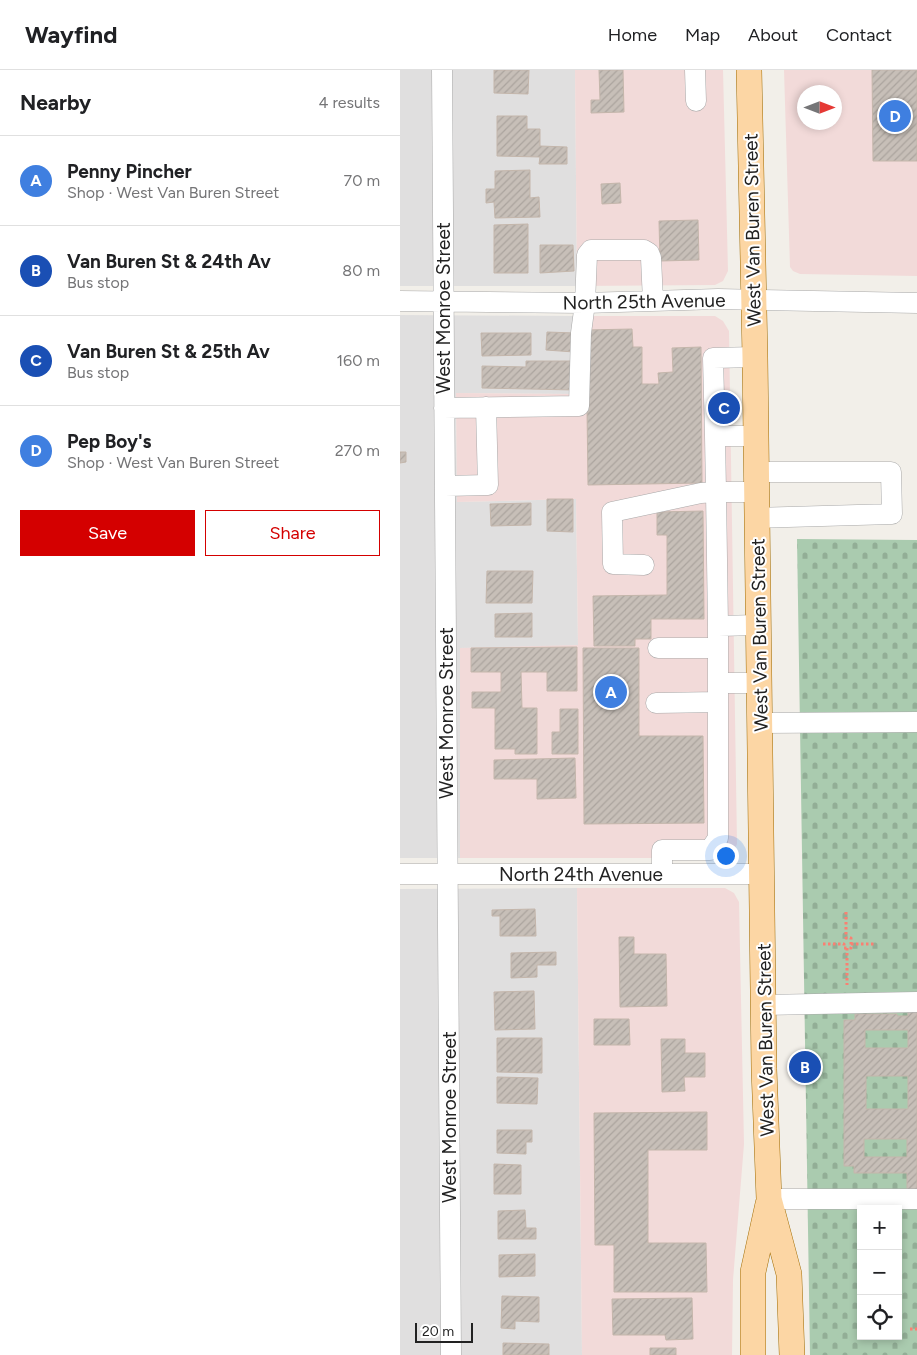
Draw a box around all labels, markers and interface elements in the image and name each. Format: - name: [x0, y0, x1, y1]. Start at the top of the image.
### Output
- text: Wayfind: [25, 20, 118, 49]
- text: Home: [608, 24, 657, 46]
- text: Map: [685, 24, 720, 46]
- text: About: [748, 24, 798, 46]
- text: Contact: [826, 24, 892, 46]
- north arrow: [797, 85, 842, 130]
- text: Nearby: [20, 90, 91, 115]
- text: 4 results: [319, 93, 380, 112]
- pin: D: [879, 97, 911, 135]
- street label: West Van Buren Street: [739, 133, 766, 327]
- text: Penny Pincher: [67, 160, 192, 183]
- text: A: [30, 171, 42, 190]
- text: 70 m: [344, 171, 380, 190]
- text: Shop · West Van Buren Street: [67, 183, 279, 202]
- street label: West Monroe Street: [432, 222, 455, 394]
- text: Van Buren St & 24th Av: [67, 250, 271, 273]
- text: B: [31, 261, 41, 280]
- text: 80 m: [342, 261, 380, 280]
- text: Bus stop: [67, 273, 129, 292]
- street label: North 25th Avenue: [562, 289, 726, 314]
- text: Van Buren St & 25th Av: [67, 340, 270, 363]
- text: C: [30, 351, 42, 370]
- text: 160 m: [337, 351, 380, 370]
- text: Bus stop: [67, 363, 129, 382]
- pin: C: [708, 389, 740, 427]
- text: Pep Boy's: [67, 430, 151, 453]
- text: D: [30, 441, 42, 460]
- text: 270 m: [335, 441, 380, 460]
- text: Shop · West Van Buren Street: [67, 453, 279, 472]
- button: Save: [20, 510, 195, 556]
- button: Share: [205, 510, 380, 556]
- street label: West Van Buren Street: [746, 538, 773, 732]
- street label: West Monroe Street: [435, 627, 458, 799]
- pin: A: [595, 673, 627, 711]
- your location: [713, 843, 739, 869]
- street label: North 24th Avenue: [499, 863, 663, 886]
- street label: West Van Buren Street: [752, 943, 779, 1137]
- street label: West Monroe Street: [438, 1031, 461, 1203]
- pin: B: [789, 1048, 821, 1086]
- map controls: [857, 1205, 902, 1340]
- button: +: [857, 1205, 902, 1250]
- button: −: [857, 1250, 902, 1295]
- button: locate: [857, 1295, 902, 1340]
- scale bar: [415, 1320, 472, 1343]
- text: 20 m: [422, 1323, 454, 1340]

